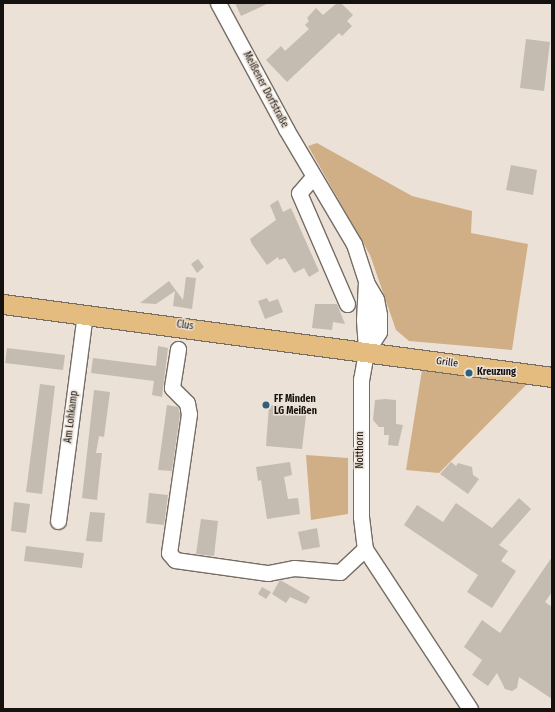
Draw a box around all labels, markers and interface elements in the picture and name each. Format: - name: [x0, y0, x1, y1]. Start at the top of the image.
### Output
- street label: Meißener Dorfstraße: [240, 50, 290, 130]
- street label: Clus: [176, 319, 194, 333]
- street label: Grille: [435, 356, 459, 370]
- place label: Kreuzung: [477, 367, 516, 379]
- marker: Kreuzung: [464, 368, 474, 378]
- street label: Am Lohkamp: [63, 390, 81, 444]
- place label: FF Minden LG Meißen: [274, 393, 317, 416]
- marker: FF Minden LG Meißen: [261, 400, 271, 410]
- street label: Notthorn: [355, 431, 367, 469]

